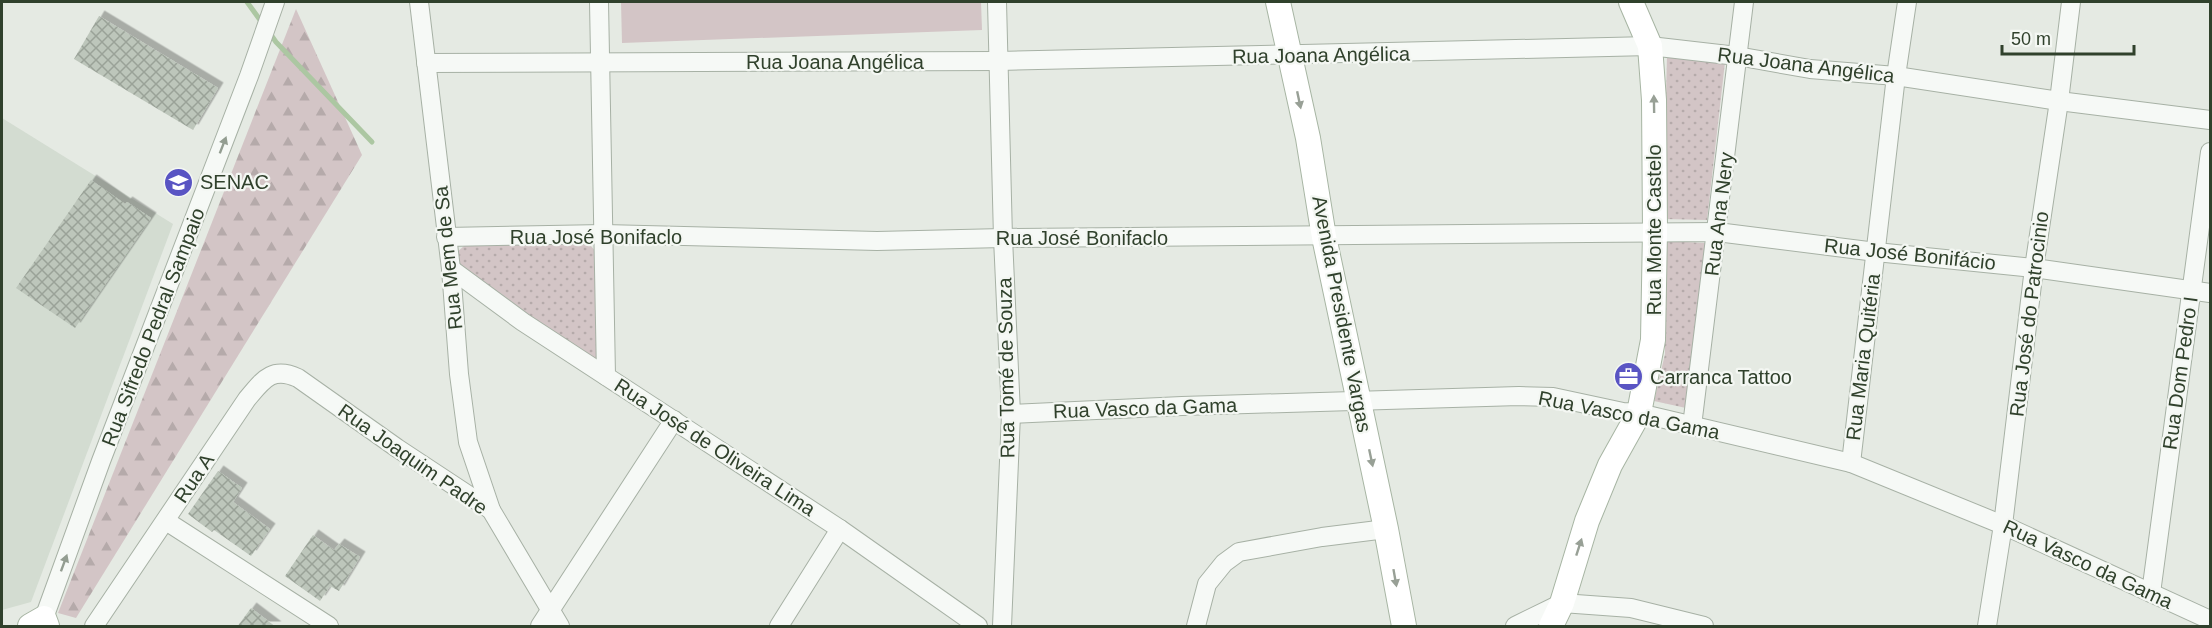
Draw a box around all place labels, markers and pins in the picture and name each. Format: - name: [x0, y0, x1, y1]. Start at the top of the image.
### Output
- school or university icon: SENAC: [163, 166, 195, 198]
- place label: SENAC: [200, 171, 269, 193]
- office icon: Carranca Tattoo: [1613, 361, 1645, 393]
- place label: Carranca Tattoo: [1650, 366, 1792, 388]

